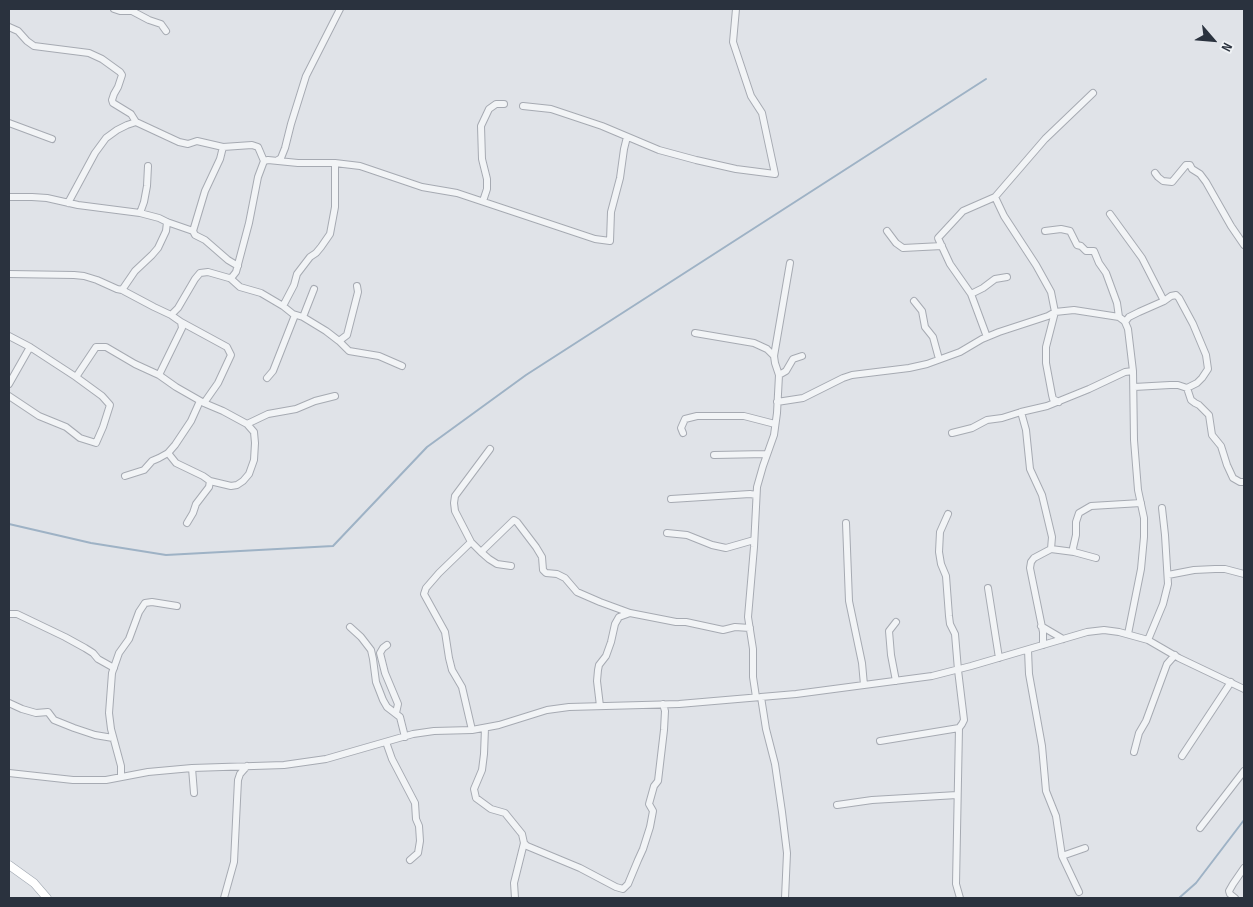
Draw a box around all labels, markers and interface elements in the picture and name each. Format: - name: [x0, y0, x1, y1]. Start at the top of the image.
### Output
- north arrow: [1188, 15, 1238, 65]
- text: N: [1218, 40, 1236, 54]

